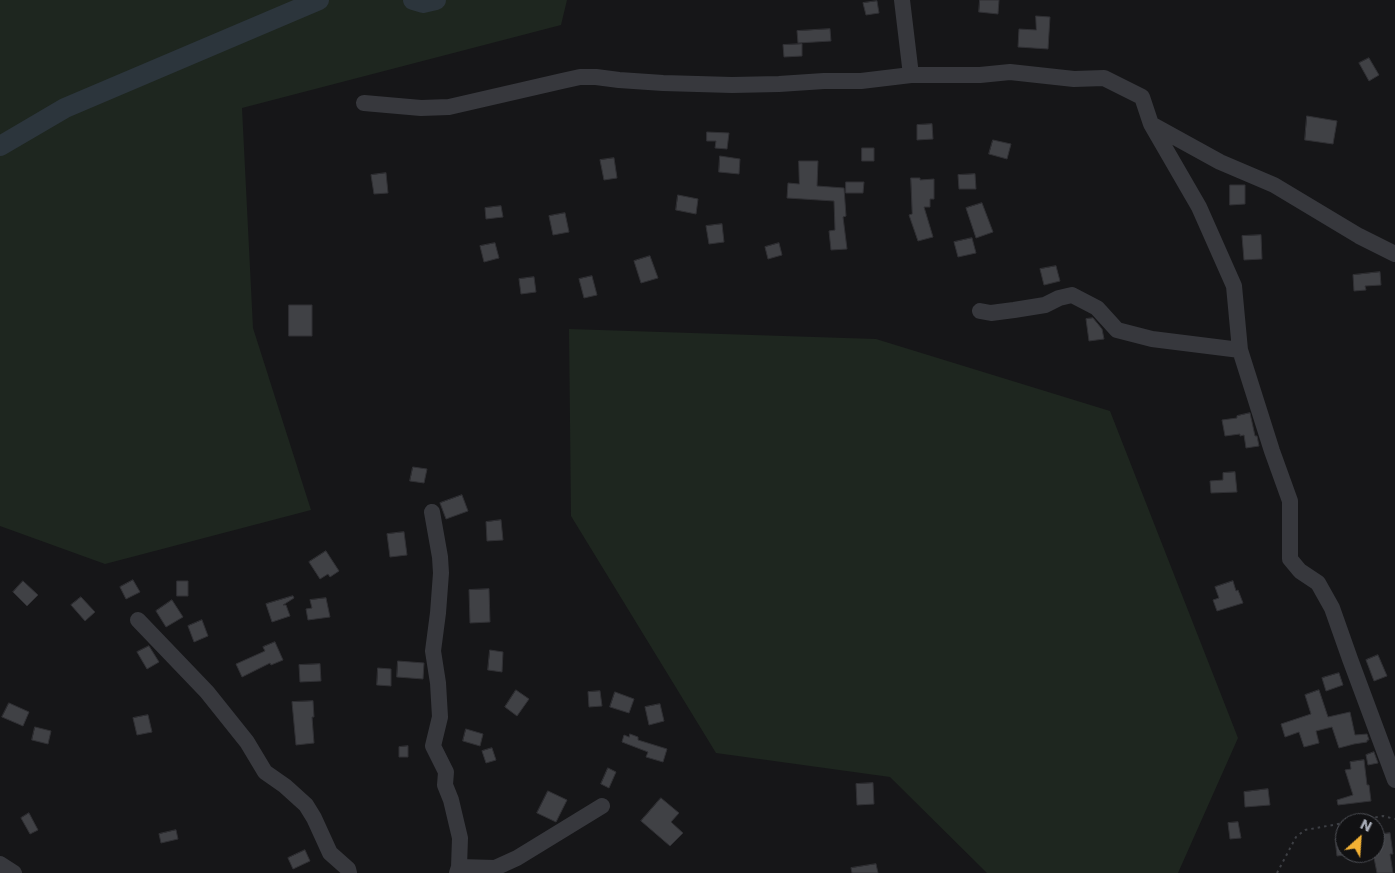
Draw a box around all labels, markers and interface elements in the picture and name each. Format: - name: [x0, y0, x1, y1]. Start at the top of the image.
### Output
- north arrow: [1335, 813, 1385, 863]
- text: N: [1357, 814, 1375, 837]

